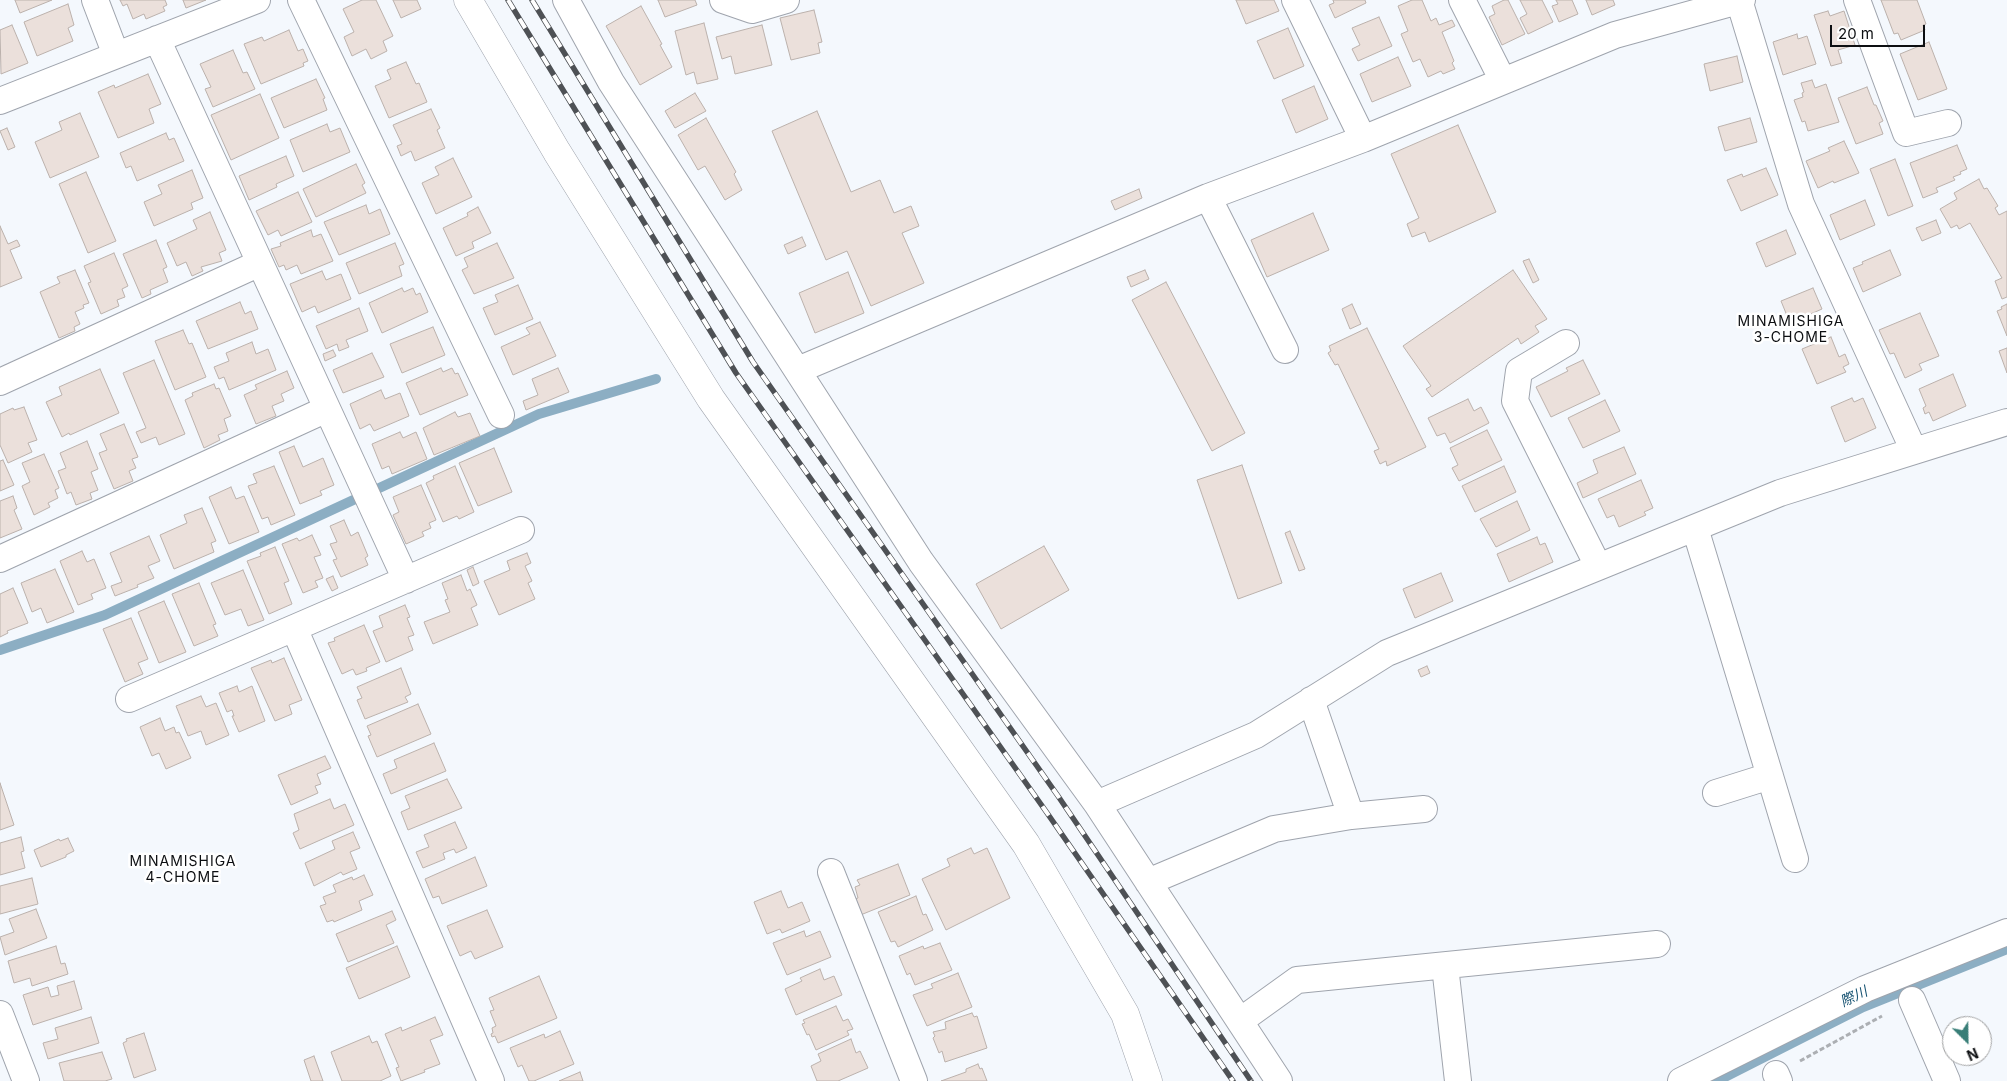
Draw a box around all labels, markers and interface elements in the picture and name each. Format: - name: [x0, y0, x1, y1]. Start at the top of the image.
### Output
- scale bar: [1832, 15, 1927, 47]
- text: 20 m: [1838, 24, 1874, 43]
- district label: MINAMISHIGA 3-CHOME: [1736, 314, 1846, 347]
- district label: MINAMISHIGA 4-CHOME: [128, 854, 238, 886]
- water label: 際川: [1838, 983, 1870, 1011]
- north arrow: [1942, 1016, 1992, 1066]
- text: N: [1964, 1044, 1981, 1064]

